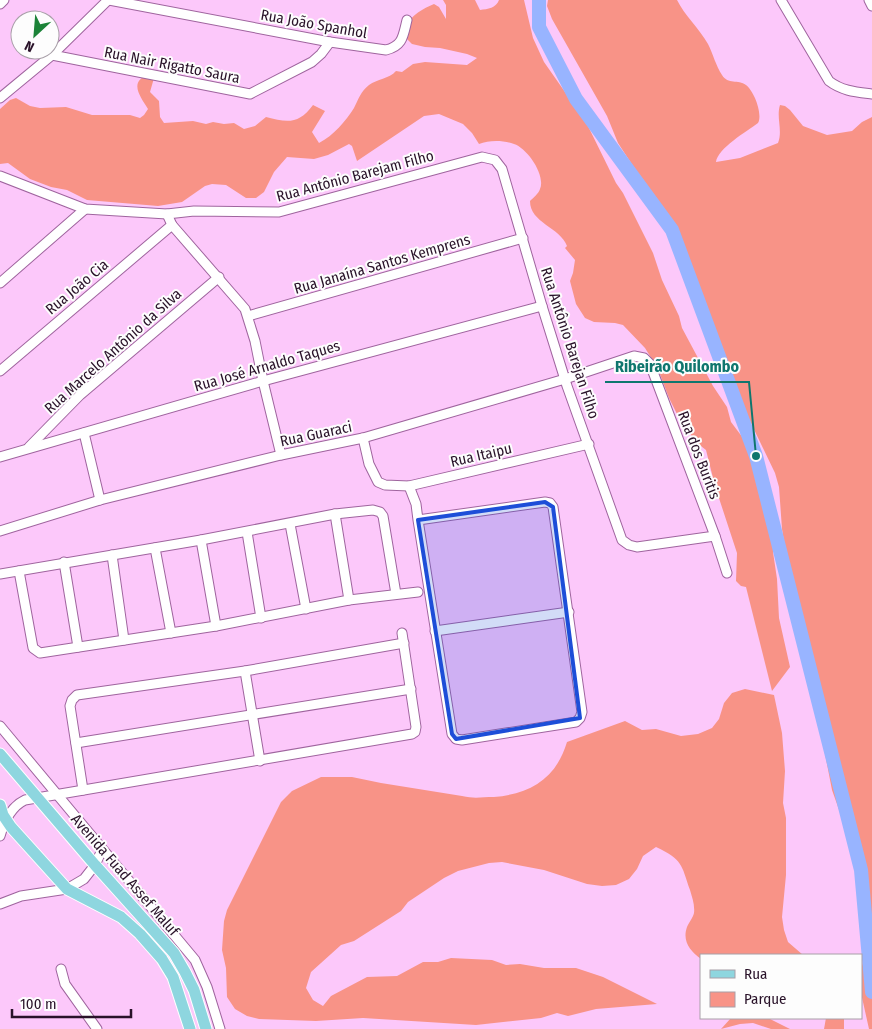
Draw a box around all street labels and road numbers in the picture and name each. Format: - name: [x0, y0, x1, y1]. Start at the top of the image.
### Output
- street label: Rua João Spanhol: [259, 6, 369, 42]
- street label: Rua Nair Rigatto Saura: [103, 43, 241, 87]
- street label: Rua Antônio Barejam Filho: [274, 146, 436, 206]
- street label: Rua Janaína Santos Kemprens: [292, 230, 472, 298]
- street label: Rua João Cia: [42, 256, 112, 318]
- street label: Rua Antônio Barejan Filho: [537, 265, 603, 421]
- street label: Rua Marcelo Antônio da Silva: [41, 285, 185, 417]
- street label: Rua José Arnaldo Taques: [192, 337, 342, 395]
- street label: Rua dos Buritis: [674, 408, 724, 502]
- street label: Rua Guaraci: [278, 418, 354, 450]
- street label: Rua Itaipu: [448, 439, 514, 471]
- street label: Avenida Fuad Assef Maluf: [67, 810, 184, 941]

